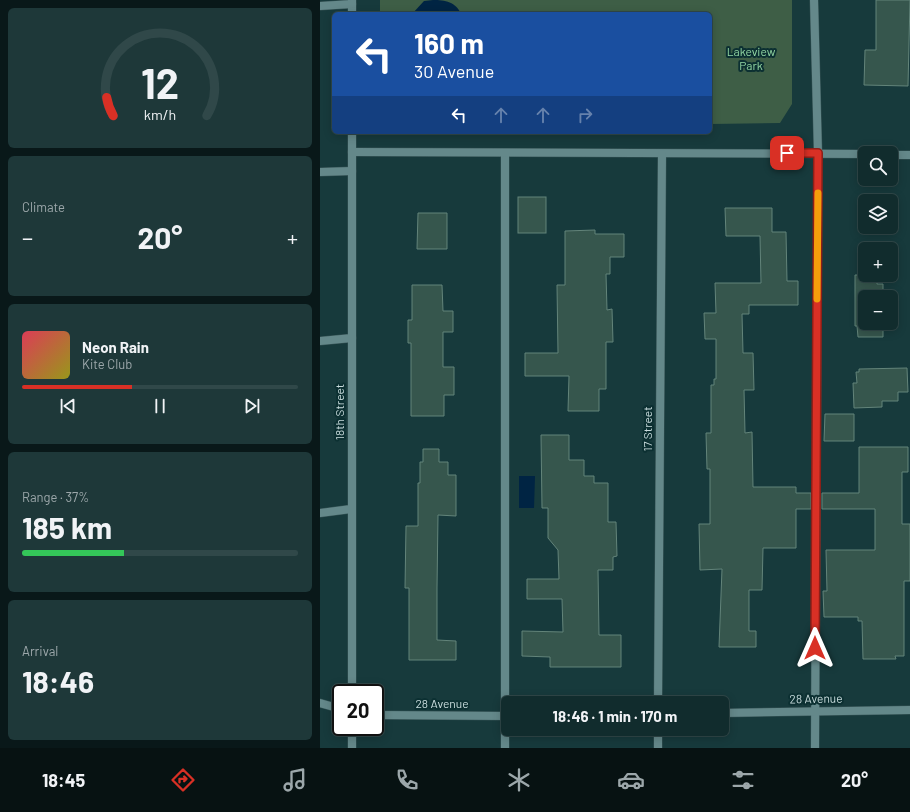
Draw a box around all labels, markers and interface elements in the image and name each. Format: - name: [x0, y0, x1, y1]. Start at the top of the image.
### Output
- text: 160 m: [414, 26, 484, 60]
- icon: left: [348, 28, 400, 80]
- park label: Lakeview Park: [727, 44, 776, 72]
- text: 12: [141, 57, 179, 107]
- text: 30 Avenue: [414, 60, 494, 82]
- icon: left: [448, 104, 470, 126]
- icon: ahead: [490, 104, 512, 126]
- icon: ahead: [532, 104, 554, 126]
- icon: right: [574, 104, 596, 126]
- text: km/h: [144, 106, 176, 123]
- pin: [770, 136, 804, 170]
- icon: arrive: [776, 142, 798, 164]
- map controls: [858, 146, 898, 330]
- button: search: [858, 146, 898, 186]
- button: layers: [858, 194, 898, 234]
- text: Climate: [22, 199, 65, 215]
- text: 20°: [137, 219, 183, 255]
- text: −: [22, 224, 33, 250]
- text: +: [287, 224, 298, 250]
- button: +: [858, 242, 898, 282]
- button: −: [858, 290, 898, 330]
- text: Neon Rain: [82, 338, 149, 356]
- text: Kite Club: [82, 356, 132, 372]
- street label: 18th Street: [332, 384, 346, 440]
- icon: previous: [57, 395, 79, 417]
- icon: pause: [149, 395, 171, 417]
- icon: next: [241, 395, 263, 417]
- street label: 17 Street: [640, 406, 654, 452]
- text: Range · 37%: [22, 489, 89, 505]
- text: 185 km: [22, 509, 112, 545]
- position arrow: [794, 627, 836, 669]
- text: Arrival: [22, 643, 58, 659]
- text: 18:46: [22, 663, 94, 699]
- speed limit sign: 20: [332, 684, 384, 736]
- street label: 28 Avenue: [789, 691, 843, 705]
- street label: 28 Avenue: [415, 696, 469, 710]
- text: 18:46 · 1 min · 170 m: [553, 707, 677, 725]
- icon: directions: [169, 766, 197, 794]
- icon: music: [281, 766, 309, 794]
- icon: phone: [393, 766, 421, 794]
- icon: climate: [505, 766, 533, 794]
- icon: car: [617, 766, 645, 794]
- icon: filters: [729, 766, 757, 794]
- text: 18:45: [42, 769, 85, 791]
- text: 20°: [841, 769, 868, 791]

